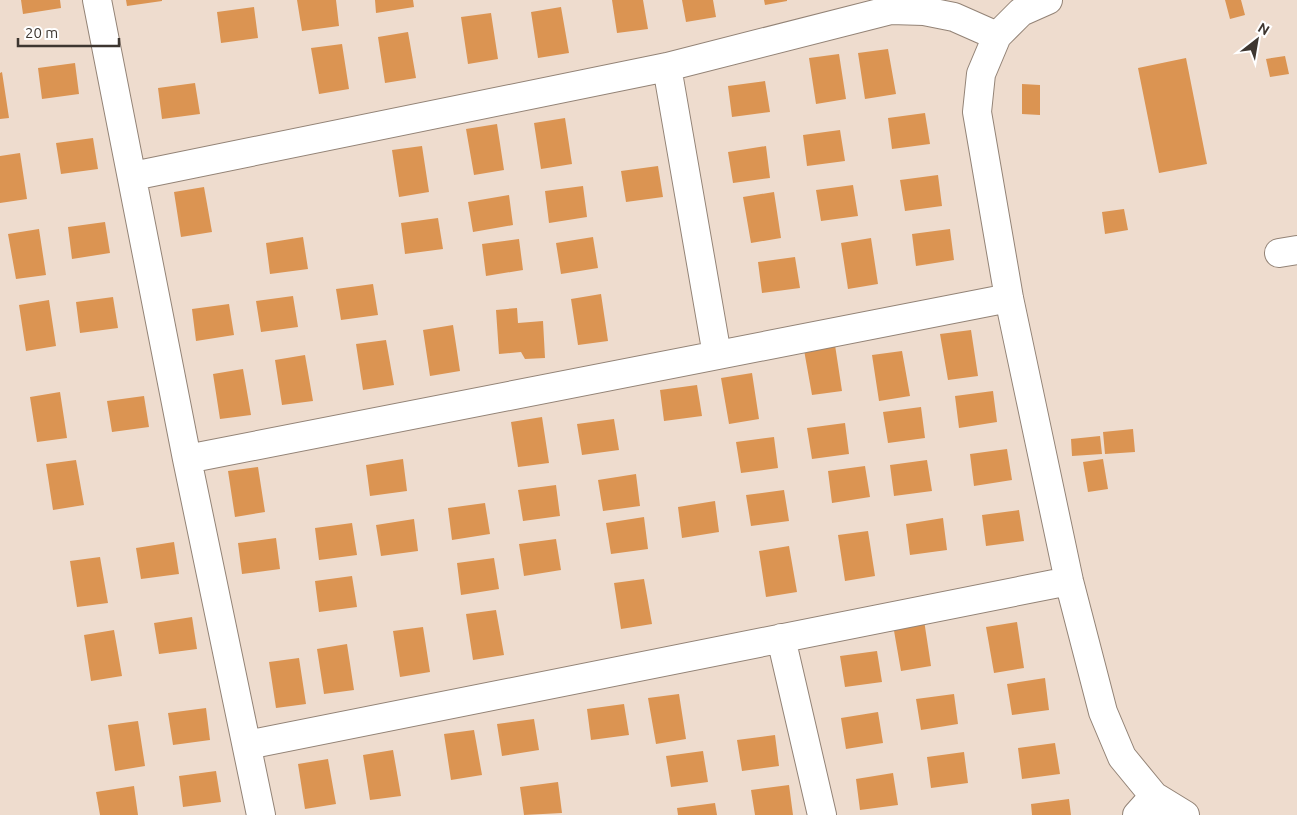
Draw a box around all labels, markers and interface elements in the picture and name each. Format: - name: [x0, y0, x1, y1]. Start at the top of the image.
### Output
- scale bar: [18, 15, 119, 47]
- north arrow: [1232, 15, 1282, 65]
- text: N: [1255, 19, 1272, 38]
- text: 20 m: [25, 24, 58, 41]

